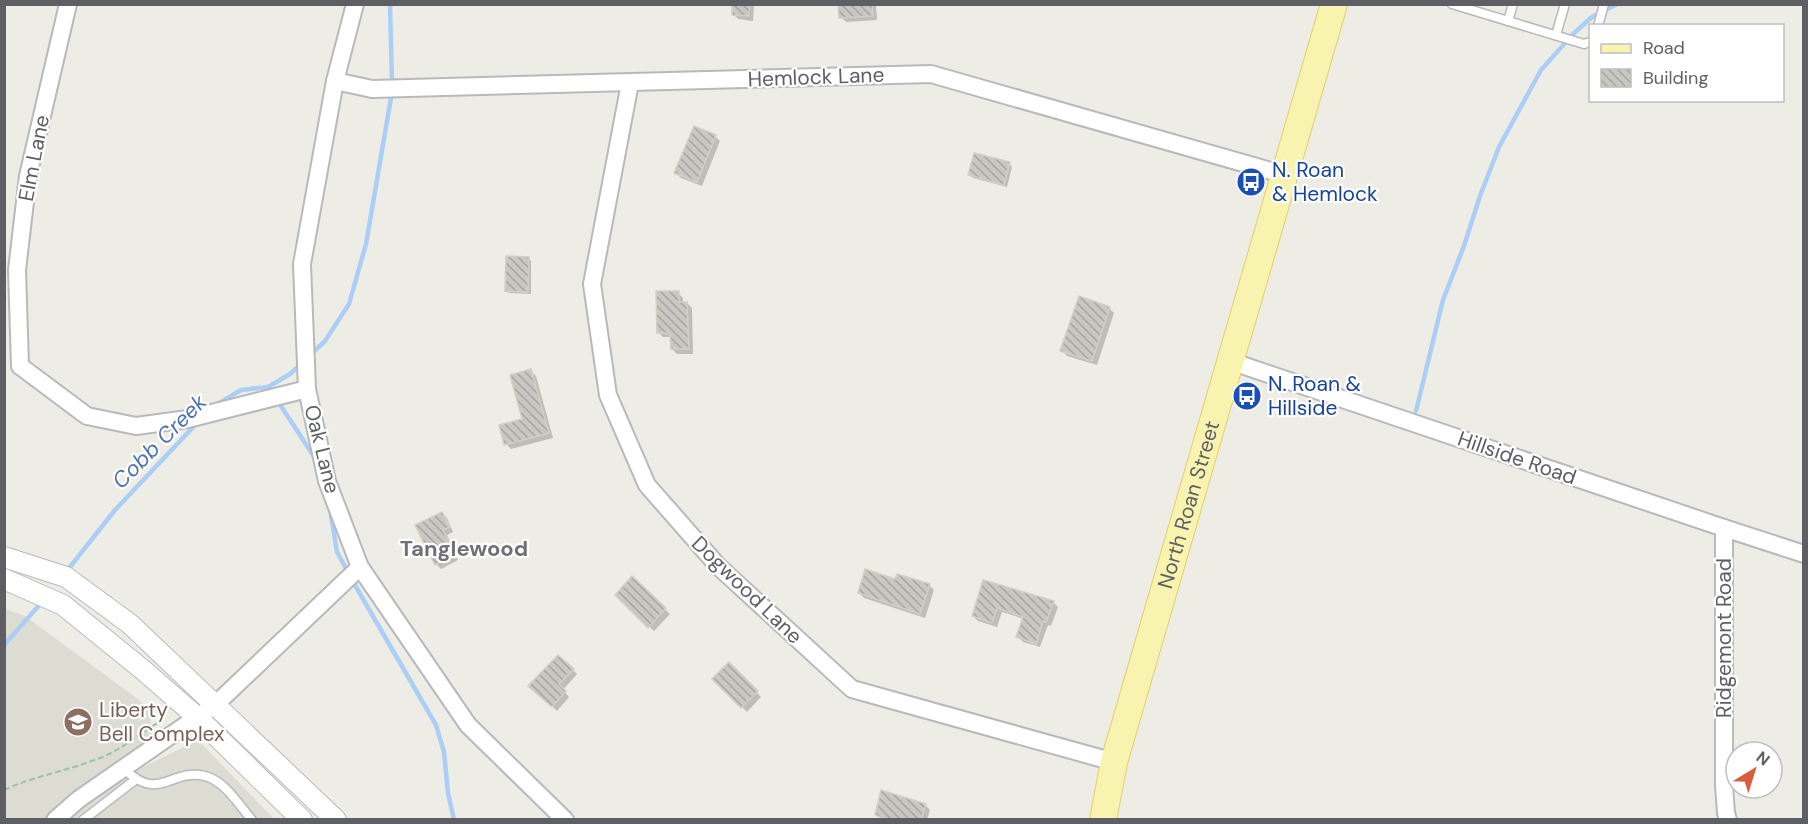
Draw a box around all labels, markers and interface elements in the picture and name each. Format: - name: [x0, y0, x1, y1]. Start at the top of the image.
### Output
- legend: [1589, 24, 1784, 102]
- text: Road: [1643, 36, 1685, 60]
- street label: Hemlock Lane: [747, 61, 885, 93]
- text: Building: [1643, 66, 1708, 90]
- street label: Elm Lane: [12, 112, 56, 204]
- place label: N. Roan & Hemlock: [1272, 156, 1378, 208]
- bus stop icon: N. Roan & Hemlock: [1235, 166, 1267, 198]
- place label: N. Roan & Hillside: [1268, 370, 1361, 422]
- bus stop icon: N. Roan & Hillside: [1231, 380, 1263, 412]
- water label: Cobb Creek: [106, 387, 213, 495]
- street label: Oak Lane: [297, 402, 347, 496]
- street label: North Roan Street: [1151, 417, 1226, 592]
- street label: Hillside Road: [1454, 425, 1580, 491]
- street label: Dogwood Lane: [686, 530, 809, 650]
- district label: Tanglewood: [400, 534, 528, 563]
- street label: Ridgemont Road: [1710, 558, 1738, 718]
- place label: Liberty Bell Complex: [99, 696, 224, 748]
- school or university icon: Liberty Bell Complex: [62, 706, 94, 738]
- north arrow: [1724, 740, 1784, 800]
- text: N: [1752, 747, 1774, 770]

